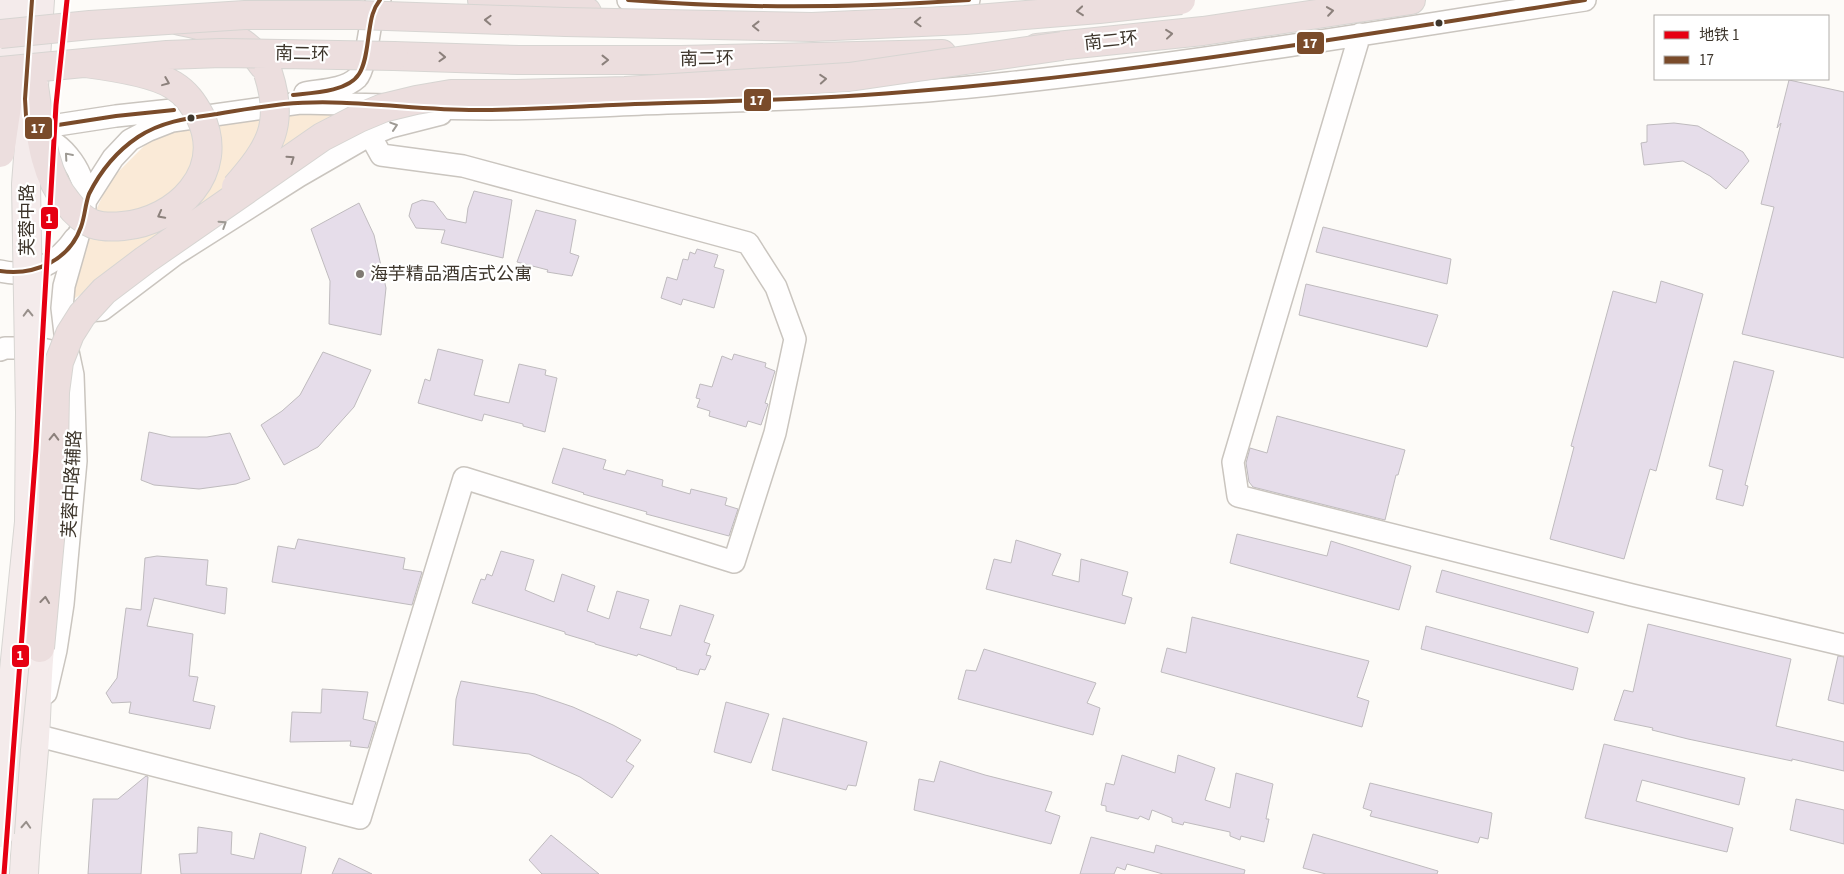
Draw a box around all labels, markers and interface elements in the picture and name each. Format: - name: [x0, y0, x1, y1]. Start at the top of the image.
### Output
- one-way arrow: [1076, 5, 1084, 16]
- one-way arrow: [1325, 7, 1334, 17]
- one-way arrow: [484, 15, 492, 25]
- legend: [1654, 15, 1829, 80]
- one-way arrow: [914, 17, 922, 28]
- unlabelled marker: [1434, 18, 1444, 28]
- one-way arrow: [751, 20, 759, 31]
- text: 地铁 1: [1699, 25, 1739, 46]
- street label: 南二环: [1083, 26, 1139, 56]
- one-way arrow: [1165, 29, 1173, 40]
- line badge: 17: [1296, 31, 1325, 55]
- text: 17: [1303, 34, 1317, 54]
- street label: 南二环: [275, 41, 329, 67]
- street label: 南二环: [680, 46, 734, 72]
- text: 17: [1699, 50, 1714, 71]
- one-way arrow: [439, 52, 447, 63]
- one-way arrow: [602, 55, 609, 65]
- one-way arrow: [819, 74, 827, 85]
- one-way arrow: [161, 76, 170, 87]
- line badge: 17: [743, 88, 772, 112]
- text: 17: [750, 91, 764, 111]
- unlabelled marker: [186, 113, 196, 123]
- line badge: 17: [24, 116, 53, 140]
- text: 17: [31, 119, 45, 139]
- one-way arrow: [389, 122, 397, 132]
- one-way arrow: [65, 152, 74, 161]
- one-way arrow: [285, 156, 295, 165]
- street label: 芙蓉中路: [15, 184, 40, 256]
- line badge: 1: [40, 206, 59, 230]
- text: 1: [45, 209, 53, 229]
- one-way arrow: [157, 209, 166, 219]
- one-way arrow: [218, 221, 227, 231]
- place label: 海芋精品酒店式公寓: [370, 262, 532, 287]
- marker: 海芋精品酒店式公寓: [354, 268, 366, 280]
- one-way arrow: [23, 309, 33, 316]
- street label: 芙蓉中路辅路: [57, 429, 87, 539]
- one-way arrow: [49, 433, 60, 441]
- one-way arrow: [39, 595, 50, 603]
- line badge: 1: [11, 644, 30, 668]
- text: 1: [16, 646, 24, 666]
- one-way arrow: [21, 821, 32, 829]

